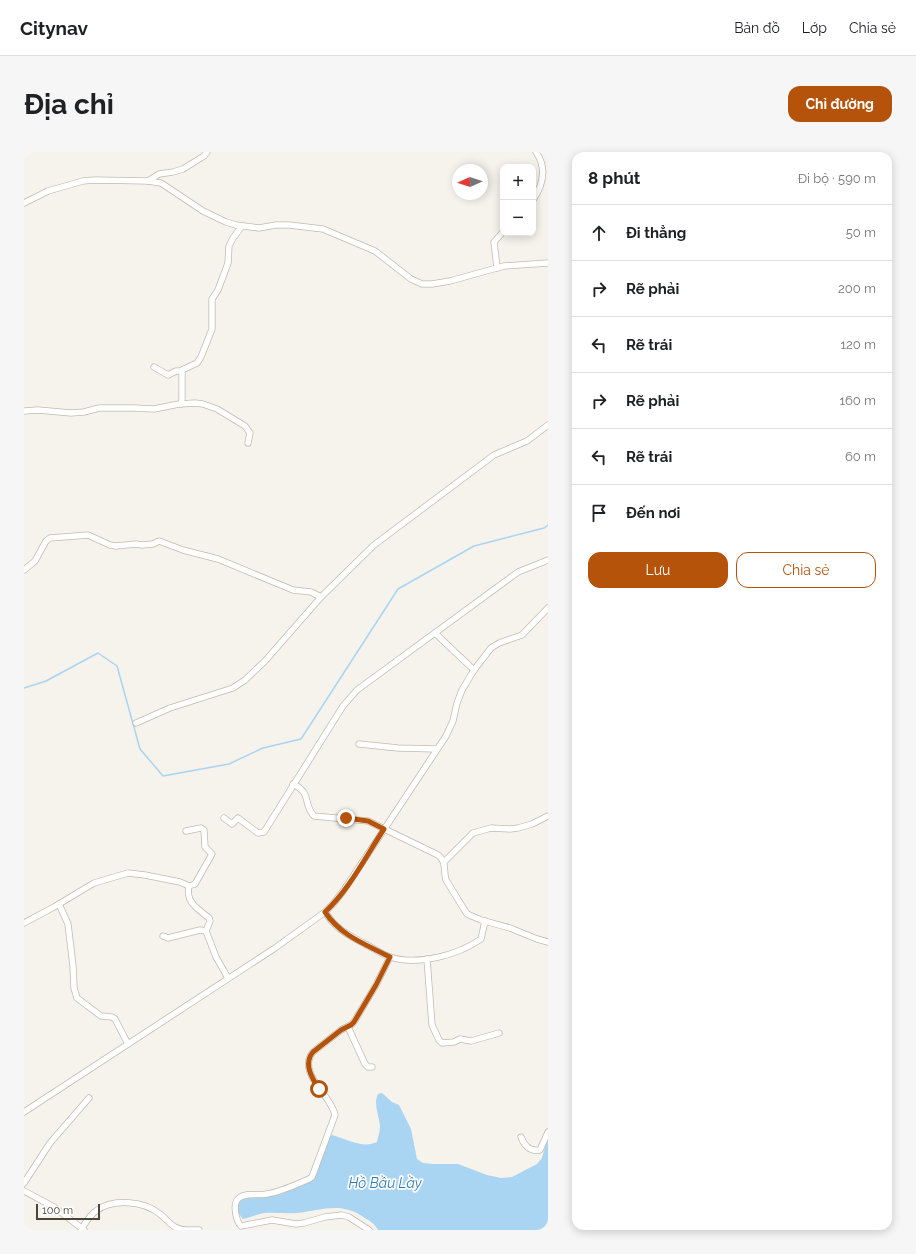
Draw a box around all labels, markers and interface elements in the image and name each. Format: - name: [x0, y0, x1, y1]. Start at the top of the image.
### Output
- text: Citynav: [20, 17, 88, 39]
- text: Bản đồ: [734, 20, 780, 36]
- text: Lớp: [802, 20, 827, 36]
- text: Chia sẻ: [849, 20, 896, 36]
- button: Chỉ đường: [788, 86, 892, 122]
- text: Địa chỉ: [24, 88, 114, 121]
- north arrow: [452, 164, 488, 200]
- map controls: [500, 164, 536, 236]
- button: +: [500, 164, 536, 200]
- text: 8 phút: [588, 168, 640, 188]
- text: Đi bộ · 590 m: [798, 171, 876, 186]
- button: −: [500, 200, 536, 236]
- icon: ahead: [588, 222, 610, 244]
- text: Đi thẳng: [626, 224, 686, 242]
- text: 50 m: [846, 225, 876, 240]
- icon: right: [588, 278, 610, 300]
- text: Rẽ phải: [626, 280, 679, 298]
- text: 200 m: [838, 281, 876, 296]
- icon: left: [588, 334, 610, 356]
- text: Rẽ trái: [626, 336, 672, 354]
- text: 120 m: [840, 337, 876, 352]
- icon: right: [588, 390, 610, 412]
- text: Rẽ phải: [626, 392, 679, 410]
- text: 160 m: [839, 393, 876, 408]
- icon: left: [588, 446, 610, 468]
- text: Rẽ trái: [626, 448, 672, 466]
- text: 60 m: [845, 449, 876, 464]
- icon: arrive: [588, 502, 610, 524]
- text: Đến nơi: [626, 504, 680, 522]
- button: Lưu: [588, 552, 728, 588]
- button: Chia sẻ: [736, 552, 876, 588]
- route end: [337, 809, 355, 827]
- route start: [310, 1080, 328, 1098]
- water label: Hồ Bầu Lầy: [348, 1175, 423, 1191]
- scale bar: [36, 1202, 100, 1221]
- text: 100 m: [42, 1204, 73, 1217]

